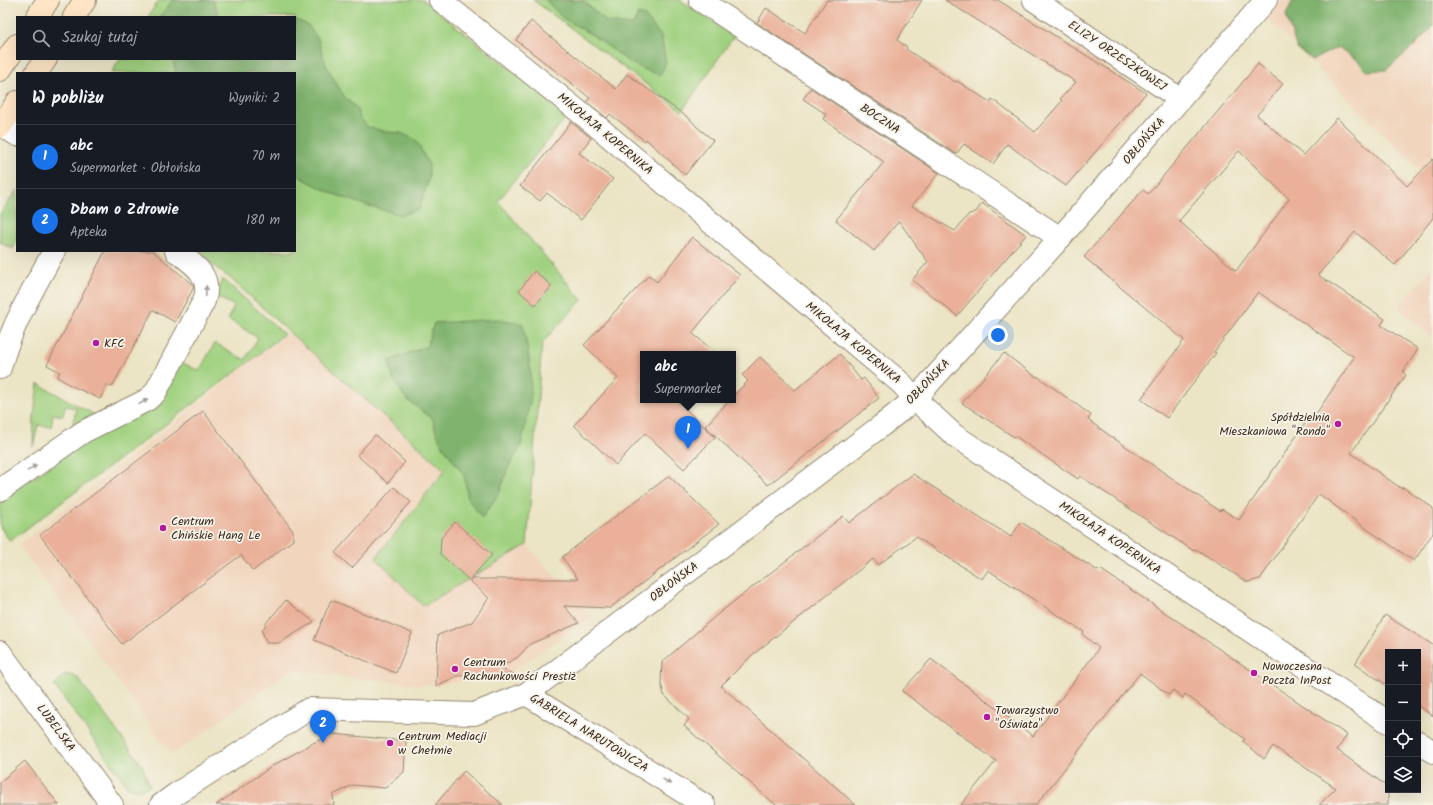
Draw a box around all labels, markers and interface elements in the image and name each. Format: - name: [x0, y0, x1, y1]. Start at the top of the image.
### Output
- search box: [16, 16, 296, 60]
- street label: ELIZY ORZESZKOWEJ: [1064, 16, 1171, 96]
- text: Szukaj tutaj: [62, 26, 137, 50]
- icon: search: [30, 27, 52, 49]
- text: W pobliżu: [32, 85, 103, 112]
- text: Wyniki: 2: [229, 88, 280, 109]
- street label: MIKOŁAJA KOPERNIKA: [553, 88, 657, 180]
- street label: BOCZNA: [856, 99, 904, 139]
- street label: OBŁOŃSKA: [1118, 113, 1170, 169]
- text: abc: [70, 134, 94, 158]
- text: 1: [43, 146, 47, 167]
- text: 70 m: [252, 146, 280, 167]
- text: Supermarket · Obłońska: [70, 158, 201, 179]
- text: Dbam o Zdrowie: [70, 198, 179, 222]
- text: 2: [41, 210, 49, 231]
- text: 180 m: [246, 210, 280, 231]
- text: Apteka: [70, 222, 107, 243]
- one-way arrow: [203, 284, 210, 297]
- street label: MIKOŁAJA KOPERNIKA: [801, 297, 905, 389]
- your location: [988, 325, 1008, 345]
- place label: KFC: [104, 334, 125, 353]
- marker: KFC: [91, 338, 101, 348]
- popup: [640, 351, 736, 403]
- text: abc: [654, 355, 678, 379]
- street label: OBŁOŃSKA: [901, 355, 955, 409]
- text: Supermarket: [654, 379, 722, 400]
- one-way arrow: [137, 398, 149, 405]
- place label: Spółdzielnia Mieszkaniowa "Rondo": [1219, 408, 1330, 441]
- pin: 1: [675, 416, 701, 449]
- marker: Spółdzielnia Mieszkaniowa "Rondo": [1333, 419, 1343, 429]
- one-way arrow: [27, 464, 37, 472]
- street label: MIKOŁAJA KOPERNIKA: [1055, 497, 1165, 579]
- place label: Centrum Chińskie Hang Le: [171, 512, 261, 545]
- marker: Centrum Chińskie Hang Le: [158, 523, 168, 533]
- street label: OBŁOŃSKA: [645, 557, 703, 607]
- map controls: [1385, 649, 1421, 793]
- button: +: [1385, 649, 1421, 685]
- place label: Centrum Rachunkowości Prestiż: [463, 653, 576, 686]
- place label: Nowoczesna Poczta InPost: [1262, 657, 1332, 690]
- marker: Centrum Rachunkowości Prestiż: [450, 664, 460, 674]
- marker: Nowoczesna Poczta InPost: [1249, 668, 1259, 678]
- button: −: [1385, 685, 1421, 721]
- street label: GABRIELA NARUTOWICZA: [526, 689, 652, 777]
- street label: LUBELSKA: [32, 700, 80, 756]
- place label: Towarzystwo "Oświata": [995, 701, 1059, 734]
- pin: 2: [310, 710, 336, 743]
- marker: Towarzystwo "Oświata": [982, 712, 992, 722]
- button: locate: [1385, 721, 1421, 757]
- place label: Centrum Mediacji w Chełmie: [398, 727, 487, 760]
- marker: Centrum Mediacji w Chełmie: [385, 738, 395, 748]
- button: layers: [1385, 757, 1421, 793]
- one-way arrow: [661, 777, 671, 785]

